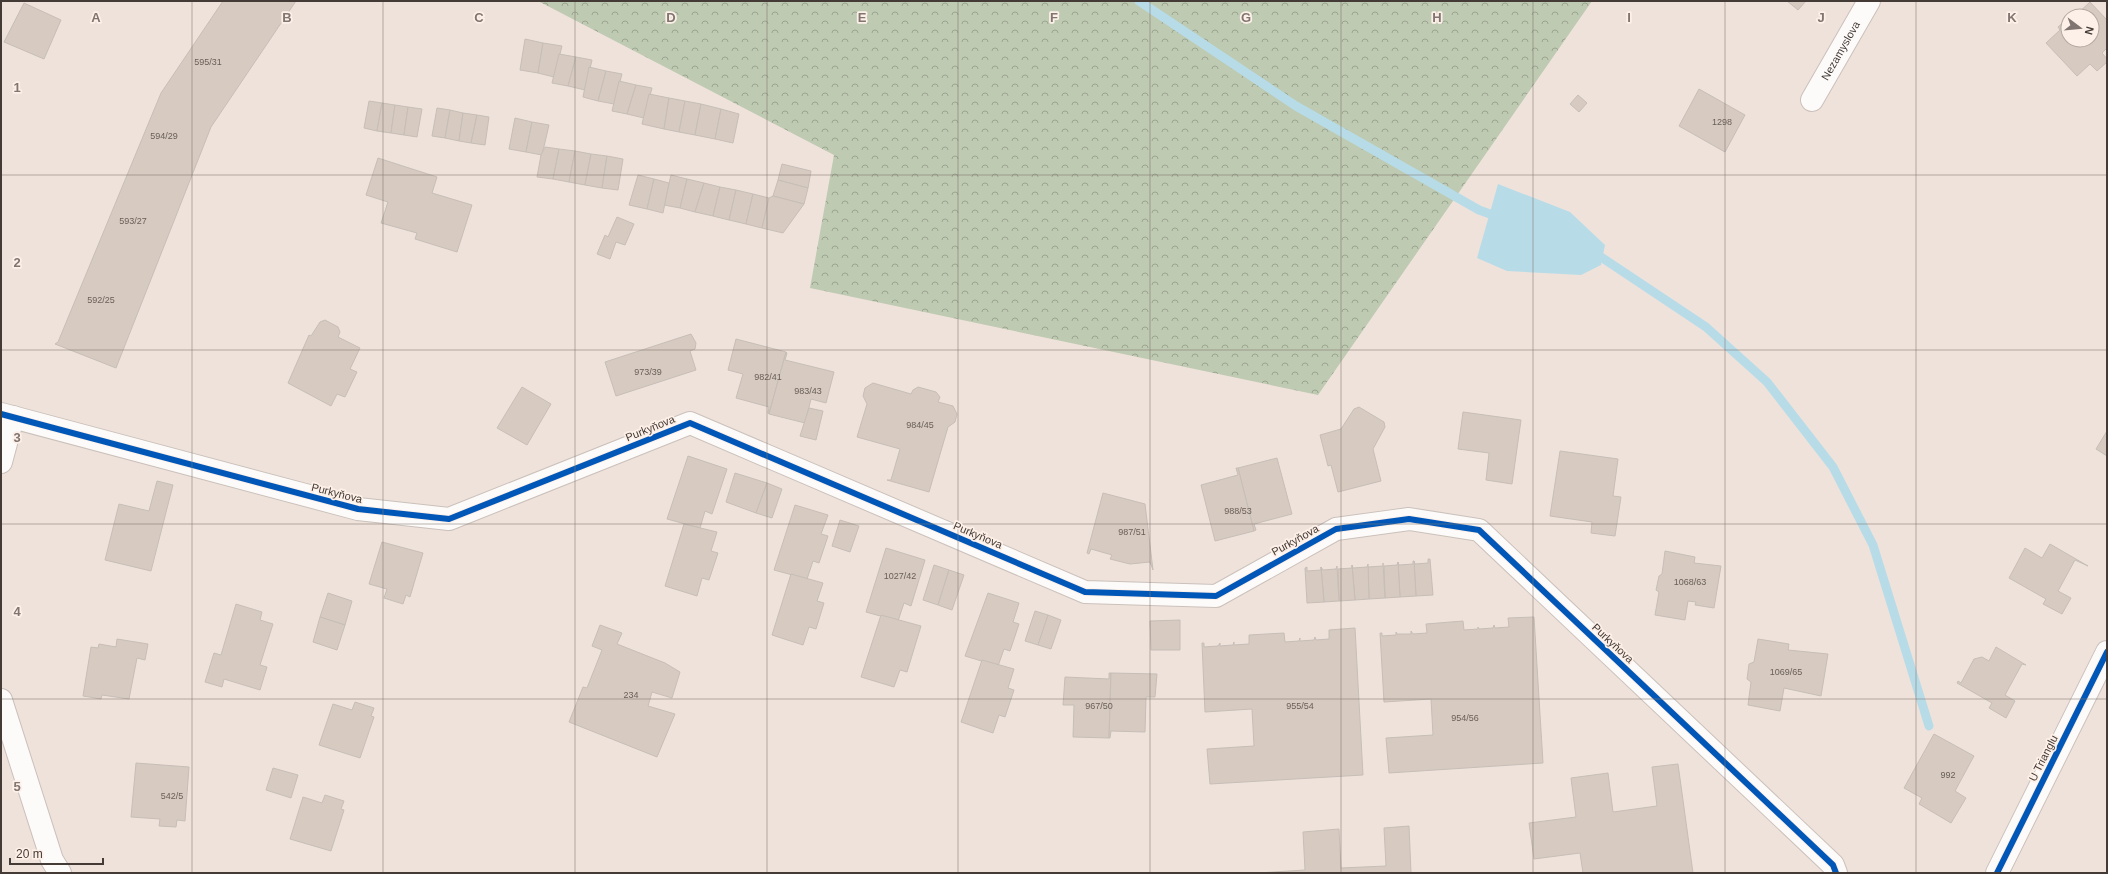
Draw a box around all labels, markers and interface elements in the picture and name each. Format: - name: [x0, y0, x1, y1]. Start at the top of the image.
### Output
- north arrow: [2060, 8, 2100, 48]
- text: A: [91, 10, 101, 25]
- text: B: [282, 10, 292, 25]
- text: C: [474, 10, 484, 25]
- text: D: [666, 10, 676, 25]
- text: E: [858, 10, 867, 25]
- text: F: [1050, 10, 1058, 25]
- text: G: [1241, 10, 1251, 25]
- text: H: [1432, 10, 1442, 25]
- text: I: [1627, 10, 1631, 25]
- text: J: [1817, 10, 1825, 25]
- text: K: [2007, 10, 2017, 25]
- street label: Nezamyslova: [1819, 18, 1863, 82]
- text: N: [2083, 25, 2096, 36]
- house number: 595/31: [194, 57, 222, 67]
- text: 1: [13, 80, 21, 95]
- house number: 1298: [1712, 117, 1732, 127]
- house number: 594/29: [150, 131, 178, 141]
- house number: 593/27: [119, 216, 147, 226]
- text: 2: [13, 255, 21, 270]
- house number: 592/25: [87, 295, 115, 305]
- house number: 973/39: [634, 367, 662, 377]
- house number: 982/41: [754, 372, 782, 382]
- house number: 983/43: [794, 386, 822, 396]
- street label: Purkyňova: [624, 412, 677, 443]
- house number: 984/45: [906, 420, 934, 430]
- text: 3: [13, 430, 21, 445]
- street label: Purkyňova: [310, 481, 365, 505]
- house number: 988/53: [1224, 506, 1252, 516]
- street label: Purkyňova: [952, 519, 1005, 551]
- street label: Purkyňova: [1269, 522, 1321, 558]
- house number: 987/51: [1118, 527, 1146, 537]
- house number: 1027/42: [884, 571, 916, 581]
- house number: 1068/63: [1674, 577, 1706, 587]
- text: 4: [13, 604, 21, 619]
- street label: Purkyňova: [1590, 621, 1637, 666]
- house number: 1069/65: [1770, 667, 1802, 677]
- house number: 234: [623, 690, 639, 700]
- house number: 967/50: [1085, 701, 1113, 711]
- house number: 955/54: [1286, 701, 1314, 711]
- house number: 954/56: [1451, 713, 1479, 723]
- street label: U Trianglu: [2026, 733, 2060, 783]
- house number: 992: [1940, 770, 1956, 780]
- text: 5: [13, 779, 21, 794]
- house number: 542/5: [161, 791, 183, 801]
- scale bar: [10, 840, 103, 866]
- text: 20 m: [16, 847, 43, 861]

